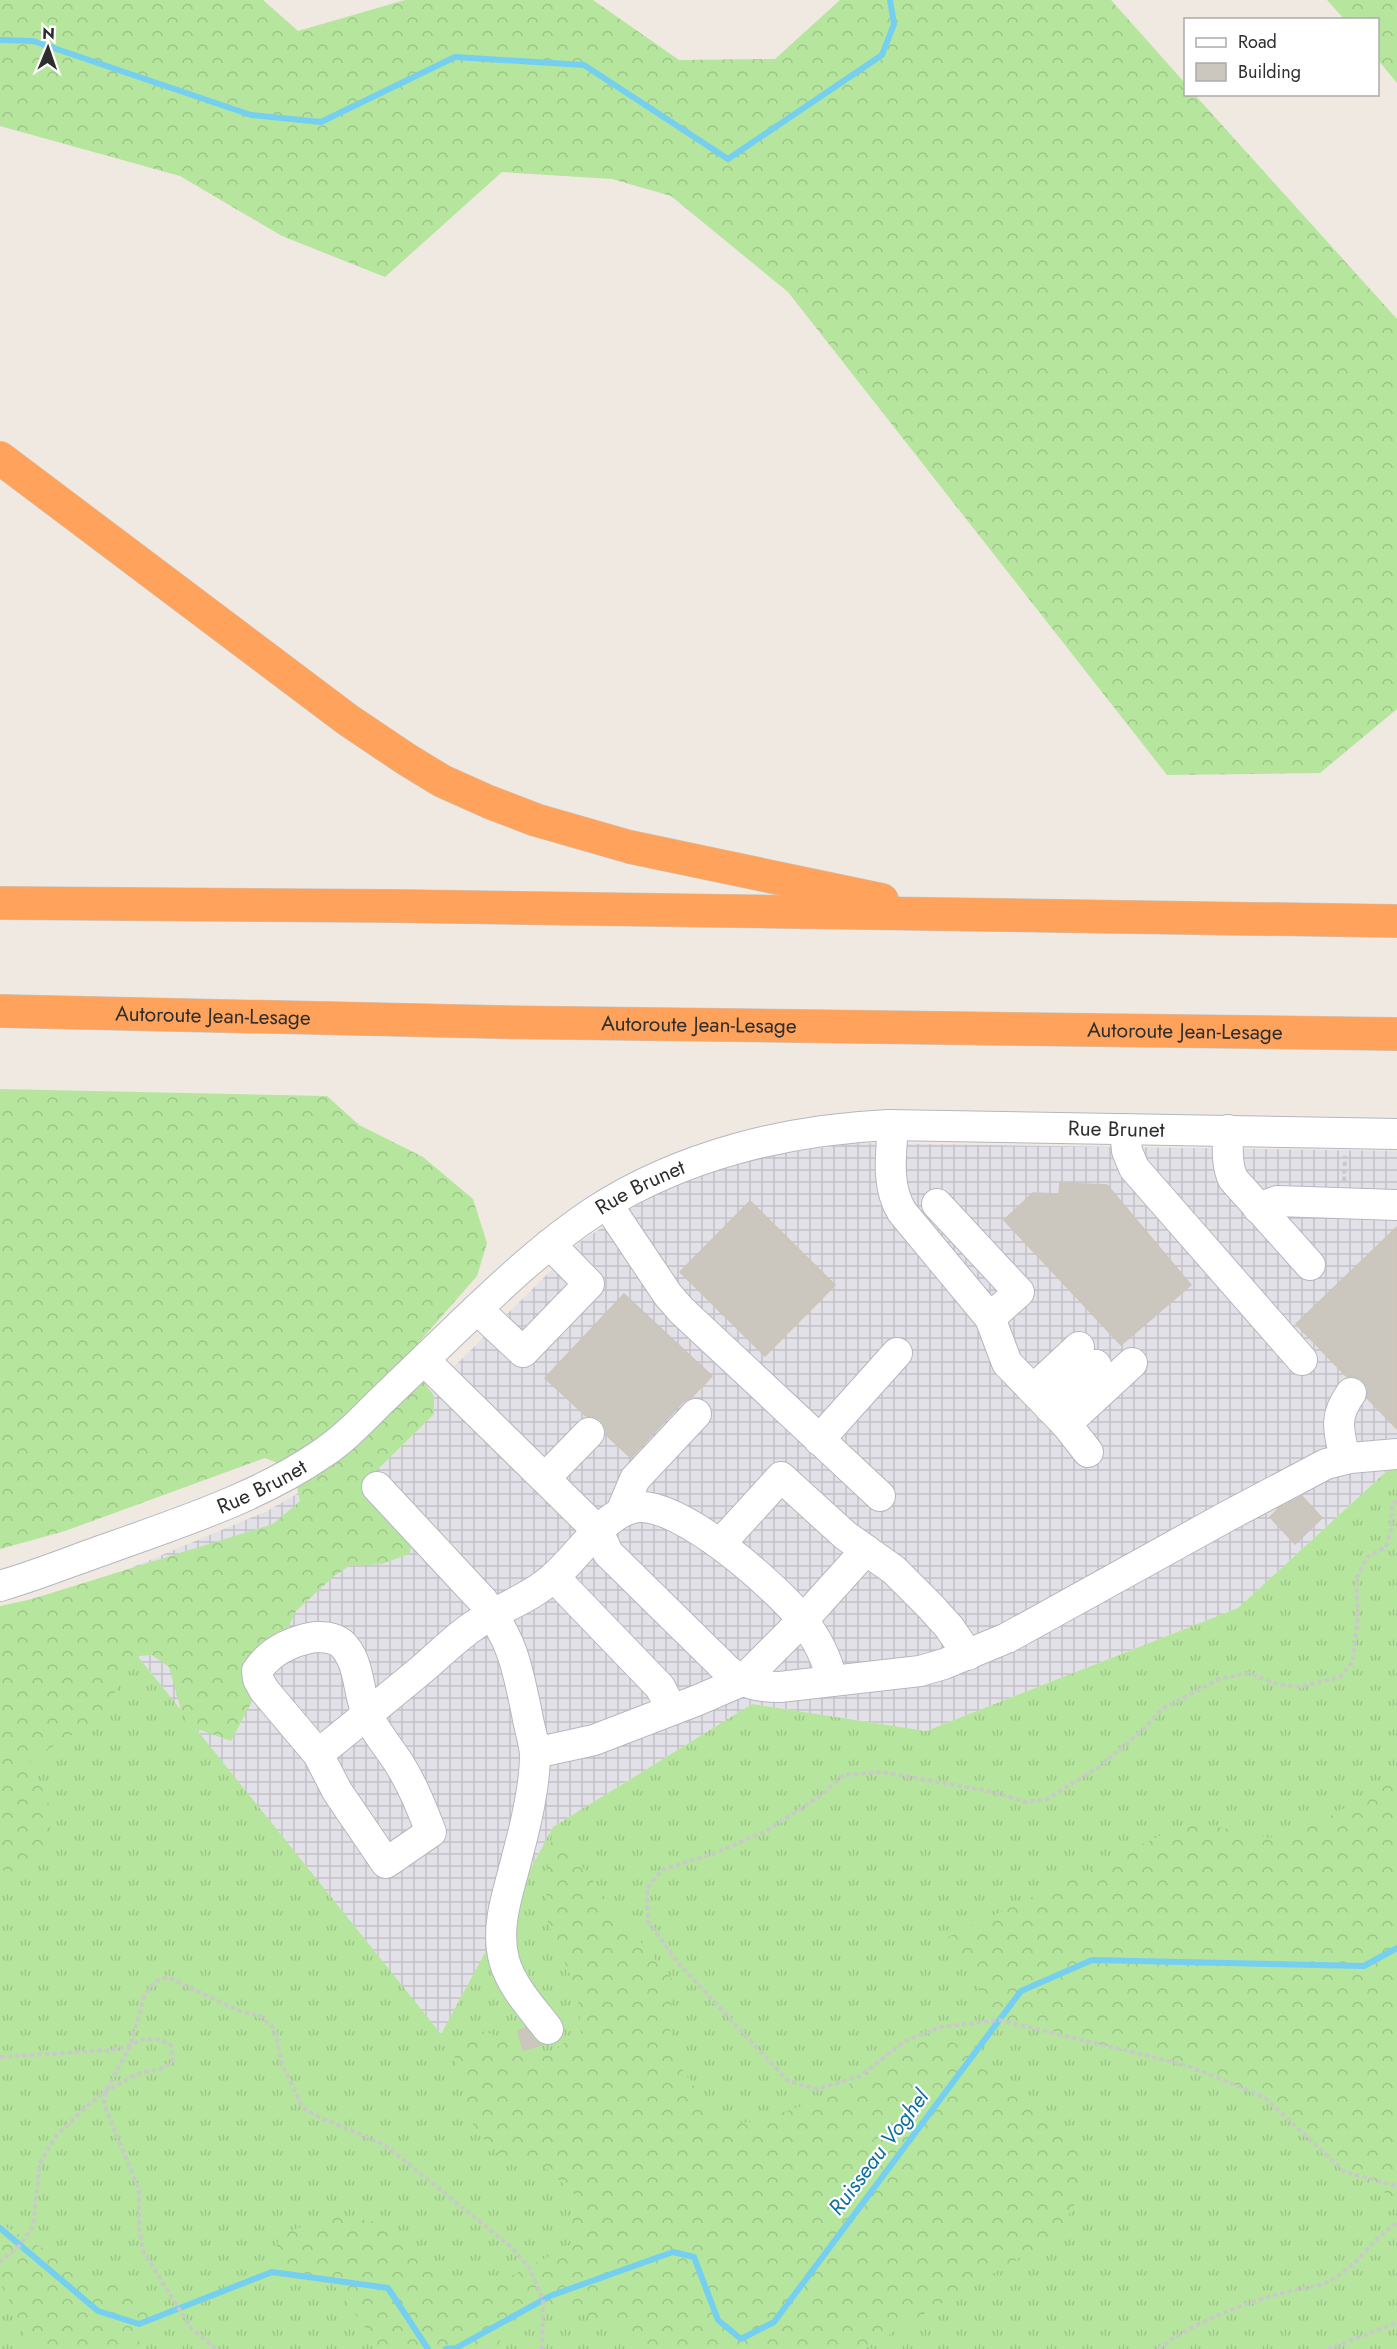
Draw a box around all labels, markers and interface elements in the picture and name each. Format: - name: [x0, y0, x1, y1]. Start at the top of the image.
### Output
- north arrow: [18, 18, 78, 78]
- legend: [1184, 18, 1379, 96]
- text: N: [42, 22, 55, 45]
- text: Road: [1238, 29, 1277, 55]
- text: Building: [1238, 59, 1301, 85]
- street label: Autoroute Jean-Lesage: [115, 999, 311, 1033]
- street label: Autoroute Jean-Lesage: [601, 1008, 797, 1041]
- street label: Autoroute Jean-Lesage: [1087, 1015, 1283, 1047]
- street label: Rue Brunet: [1068, 1113, 1165, 1145]
- street label: Rue Brunet: [589, 1152, 689, 1222]
- street label: Rue Brunet: [212, 1452, 312, 1522]
- water label: Ruisseau Voghel: [820, 2082, 937, 2222]

